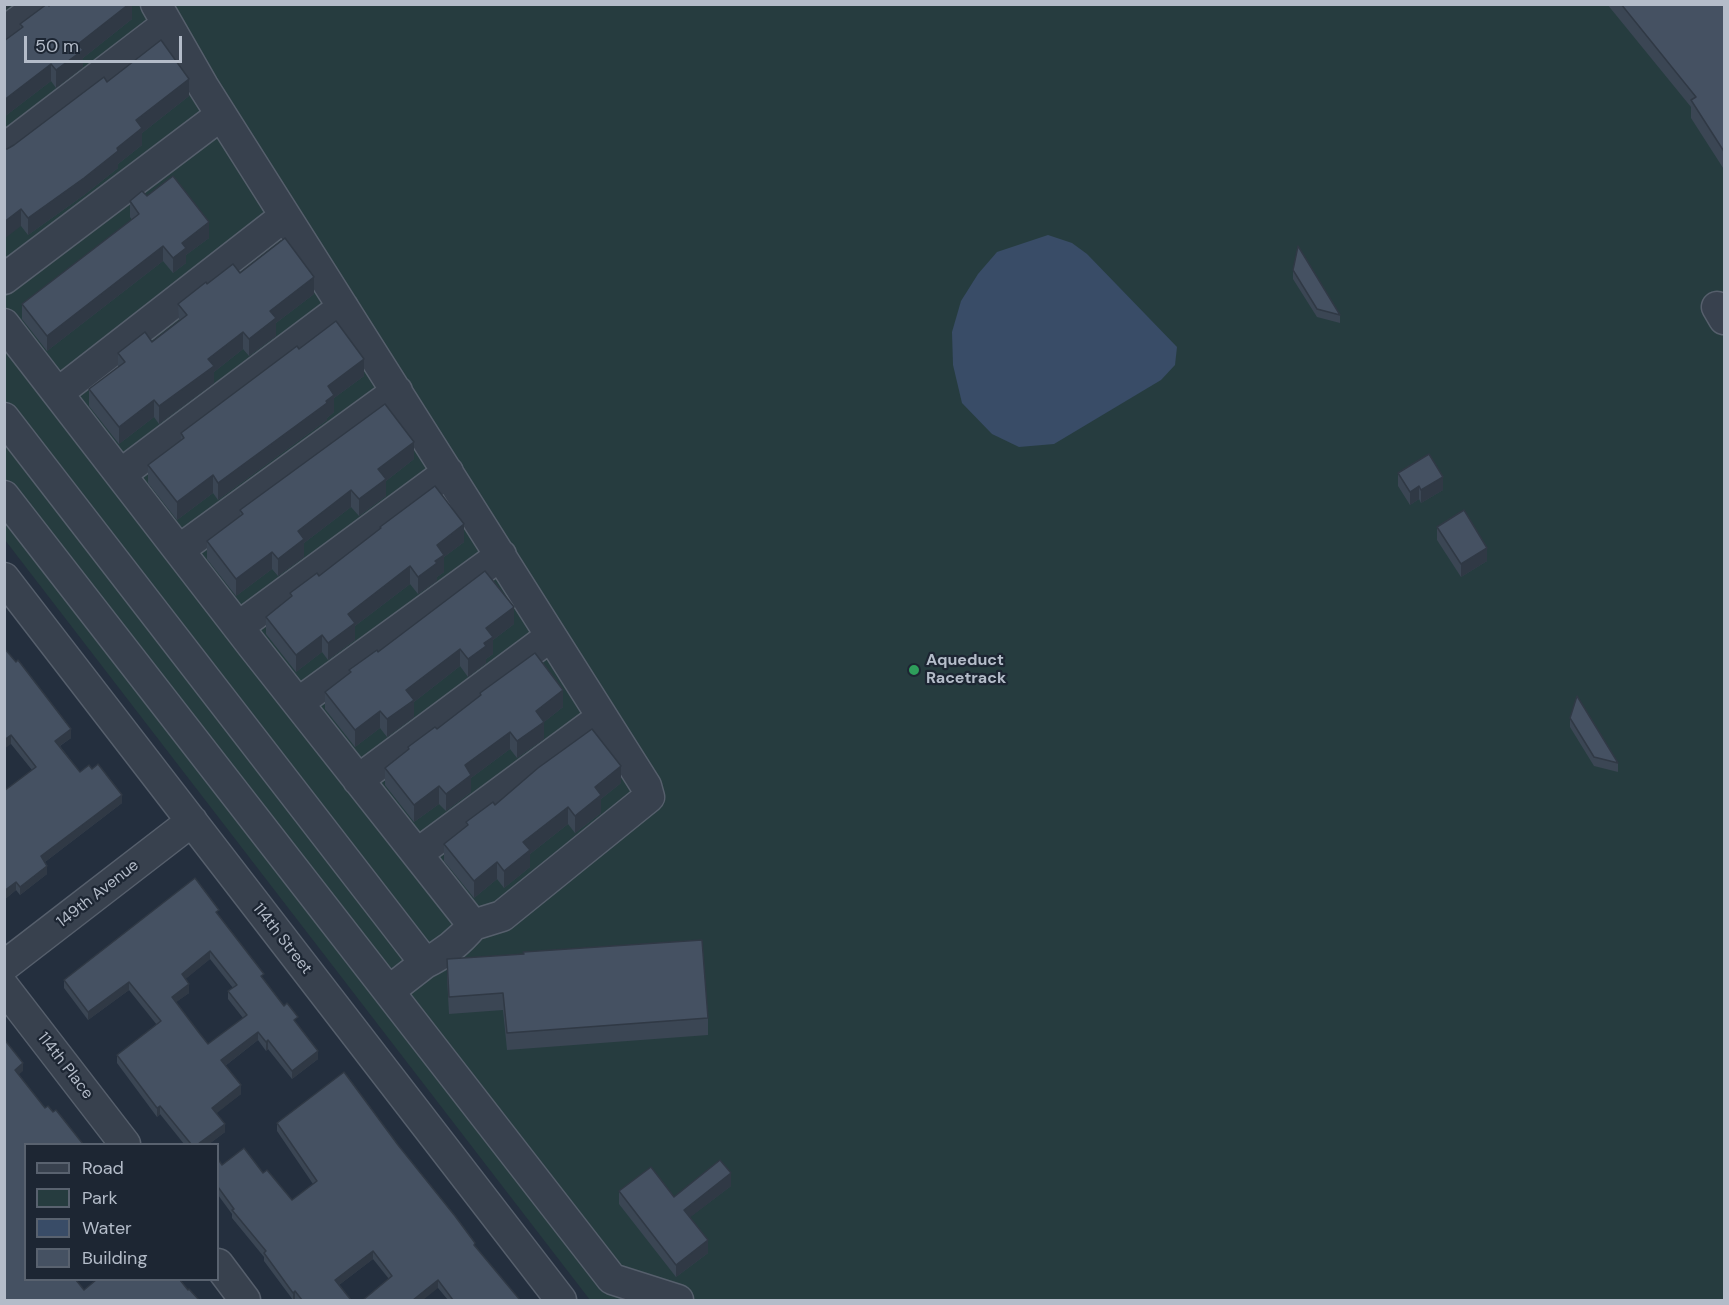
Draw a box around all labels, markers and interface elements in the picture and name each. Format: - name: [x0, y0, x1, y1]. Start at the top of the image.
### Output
- scale bar: [27, 24, 184, 62]
- text: 50 m: [35, 34, 79, 58]
- place label: Aqueduct Racetrack: [926, 651, 1006, 689]
- marker: Aqueduct Racetrack: [907, 663, 921, 677]
- street label: 149th Avenue: [53, 856, 143, 932]
- street label: 114th Street: [248, 900, 316, 978]
- street label: 114th Place: [33, 1029, 97, 1103]
- legend: [24, 1143, 219, 1281]
- text: Road: [82, 1156, 124, 1180]
- text: Park: [82, 1186, 118, 1210]
- text: Water: [82, 1216, 132, 1240]
- text: Building: [82, 1246, 147, 1270]

